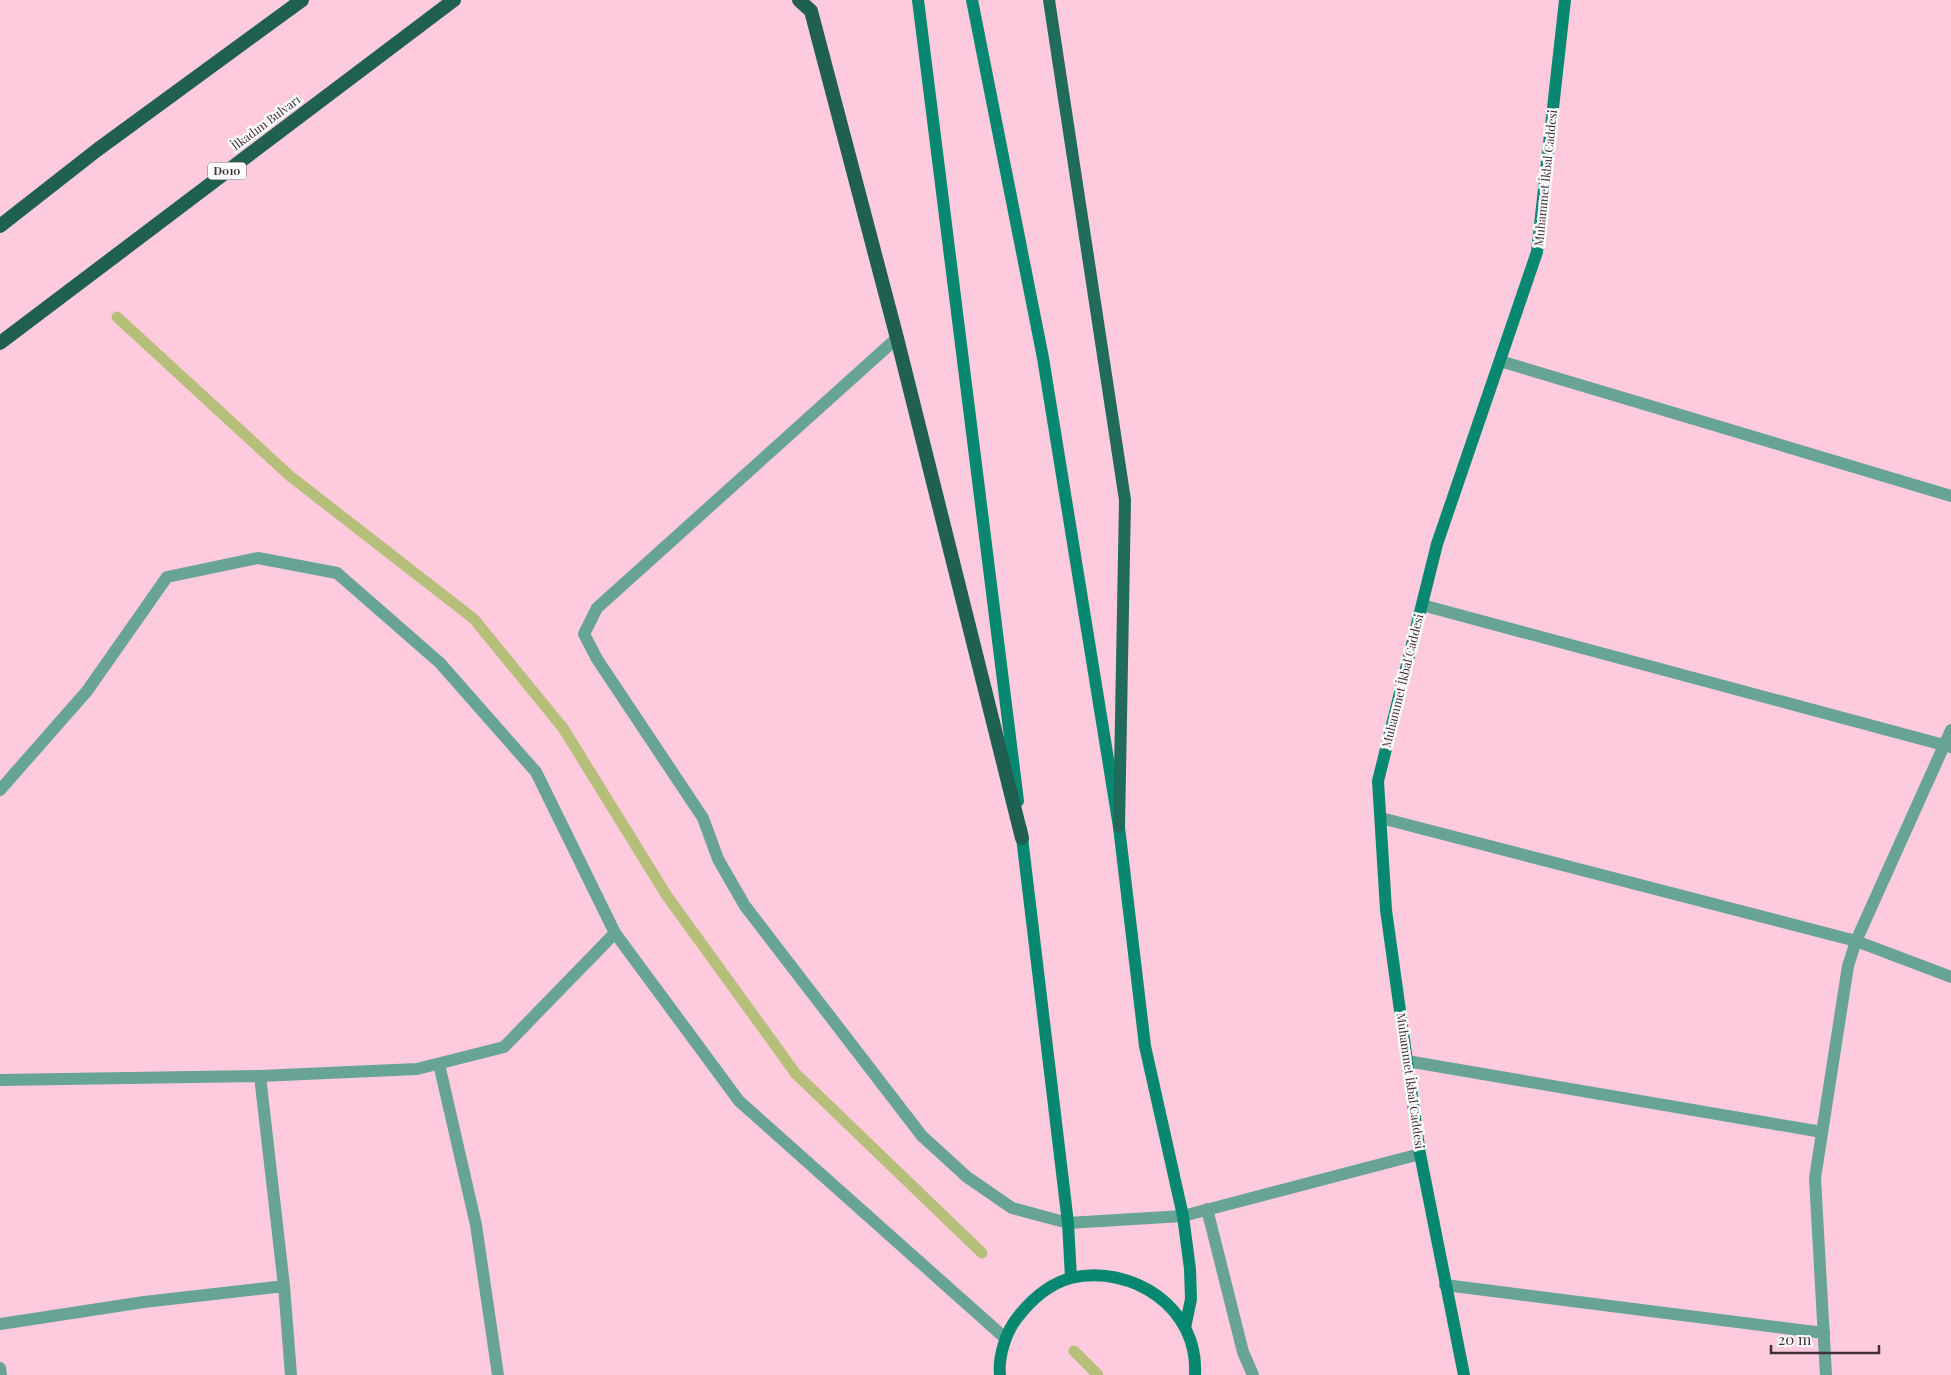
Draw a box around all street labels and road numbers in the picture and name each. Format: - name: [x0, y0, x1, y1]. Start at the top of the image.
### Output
- street label: İlkadım Bulvarı: [228, 91, 304, 153]
- street label: Muhammet İkbal Caddesi: [1530, 108, 1560, 247]
- road number: D010: [208, 162, 246, 180]
- street label: Muhammet İkbal Caddesi: [1378, 612, 1427, 749]
- street label: Muhammet İkbal Caddesi: [1394, 1012, 1429, 1150]

